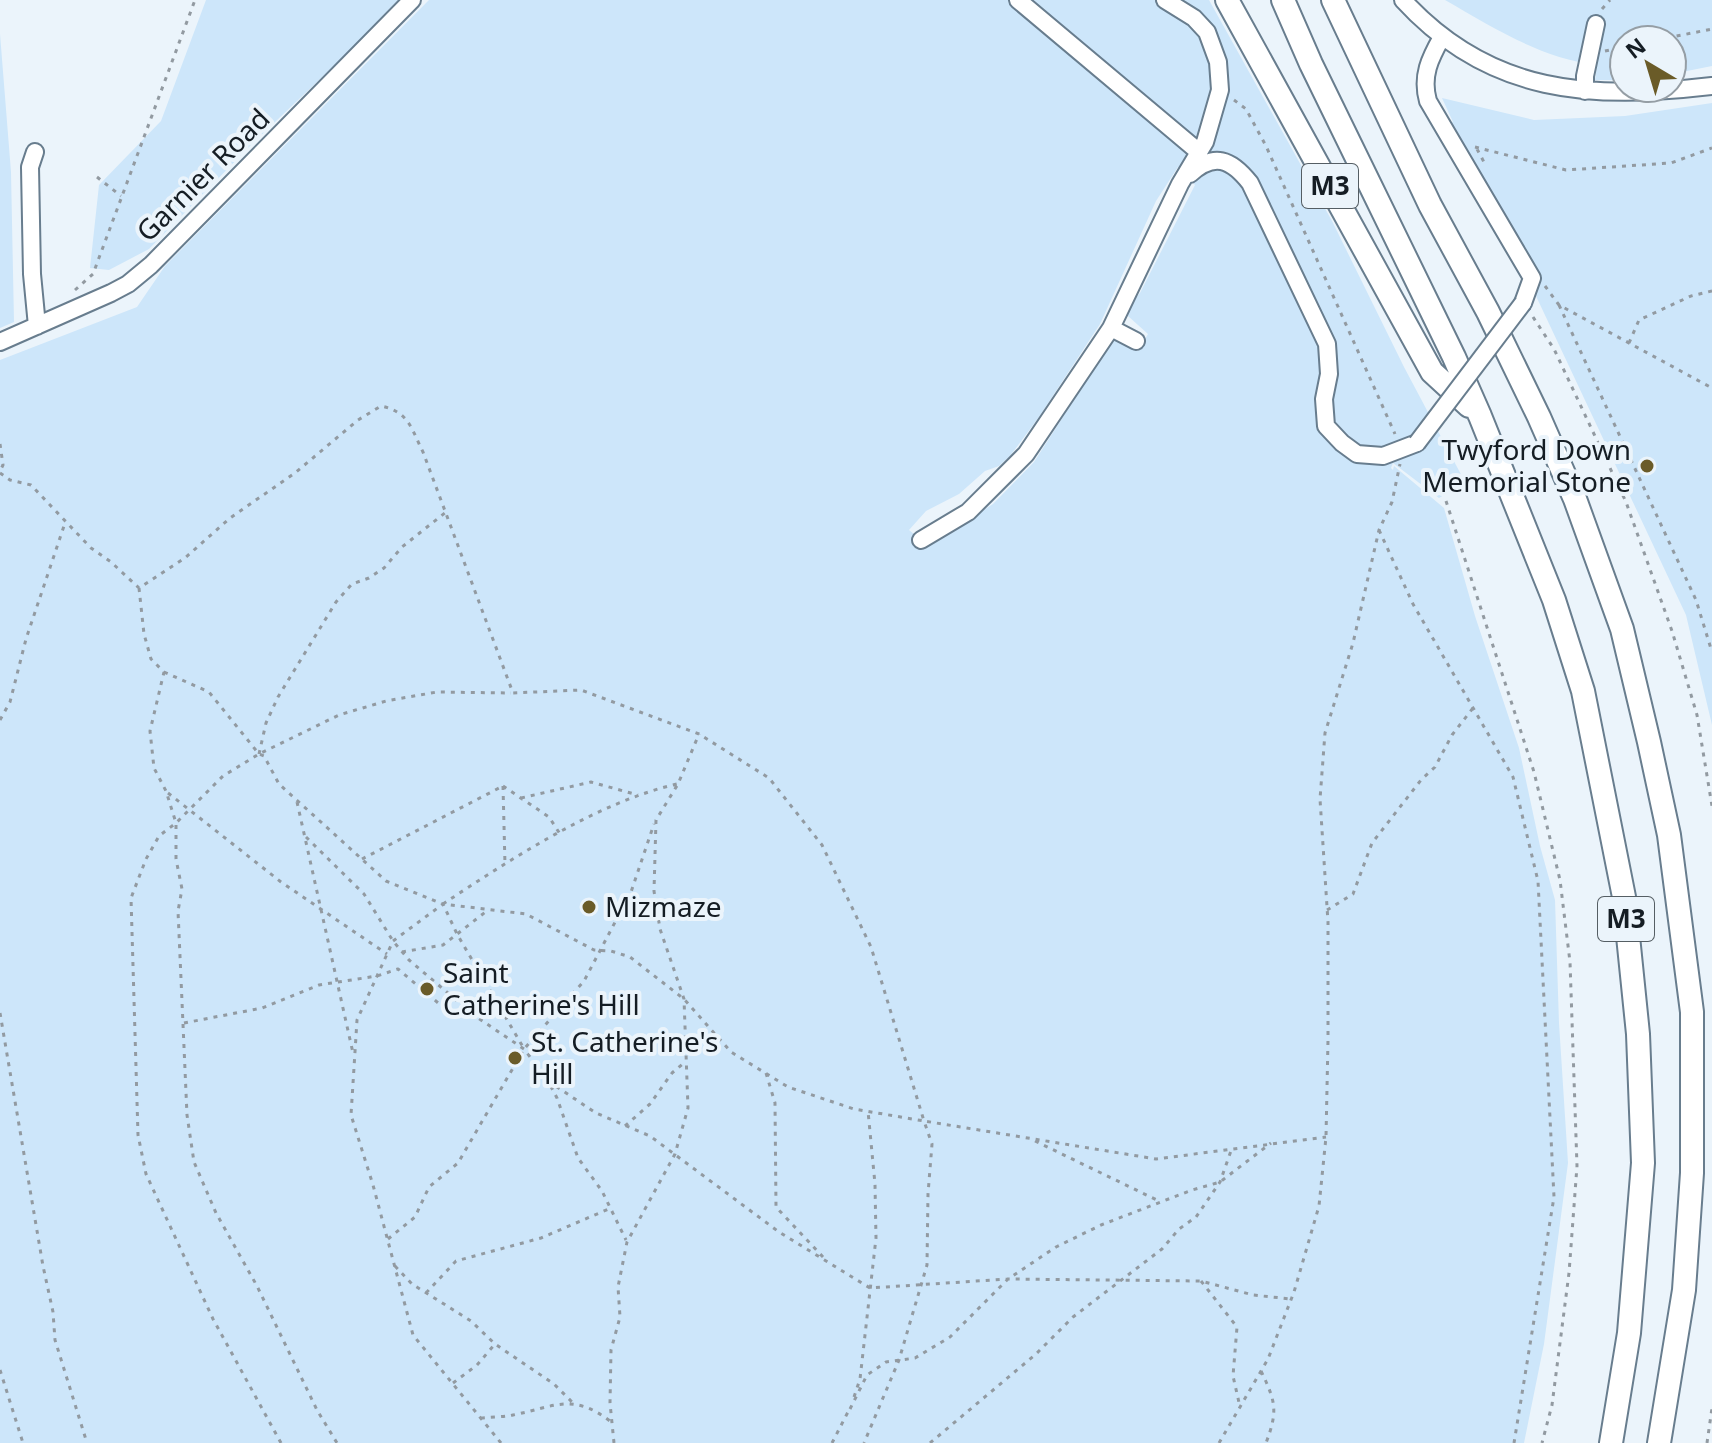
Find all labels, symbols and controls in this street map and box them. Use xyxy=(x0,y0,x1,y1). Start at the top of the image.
north arrow xyxy=(1608,24,1688,104)
text: N xyxy=(1619,30,1651,65)
street label: Garnier Road xyxy=(127,99,277,249)
road number: M3 xyxy=(1302,164,1358,208)
place label: Twyford Down Memorial Stone xyxy=(1422,430,1631,500)
marker: Twyford Down Memorial Stone xyxy=(1638,457,1656,475)
place label: Mizmaze xyxy=(605,887,722,925)
road number: M3 xyxy=(1598,897,1654,941)
marker: Mizmaze xyxy=(580,898,598,916)
place label: Saint Catherine's Hill xyxy=(443,953,640,1023)
marker: Saint Catherine's Hill xyxy=(418,980,436,998)
place label: St. Catherine's Hill xyxy=(531,1022,718,1092)
marker: St. Catherine's Hill xyxy=(506,1049,524,1067)

